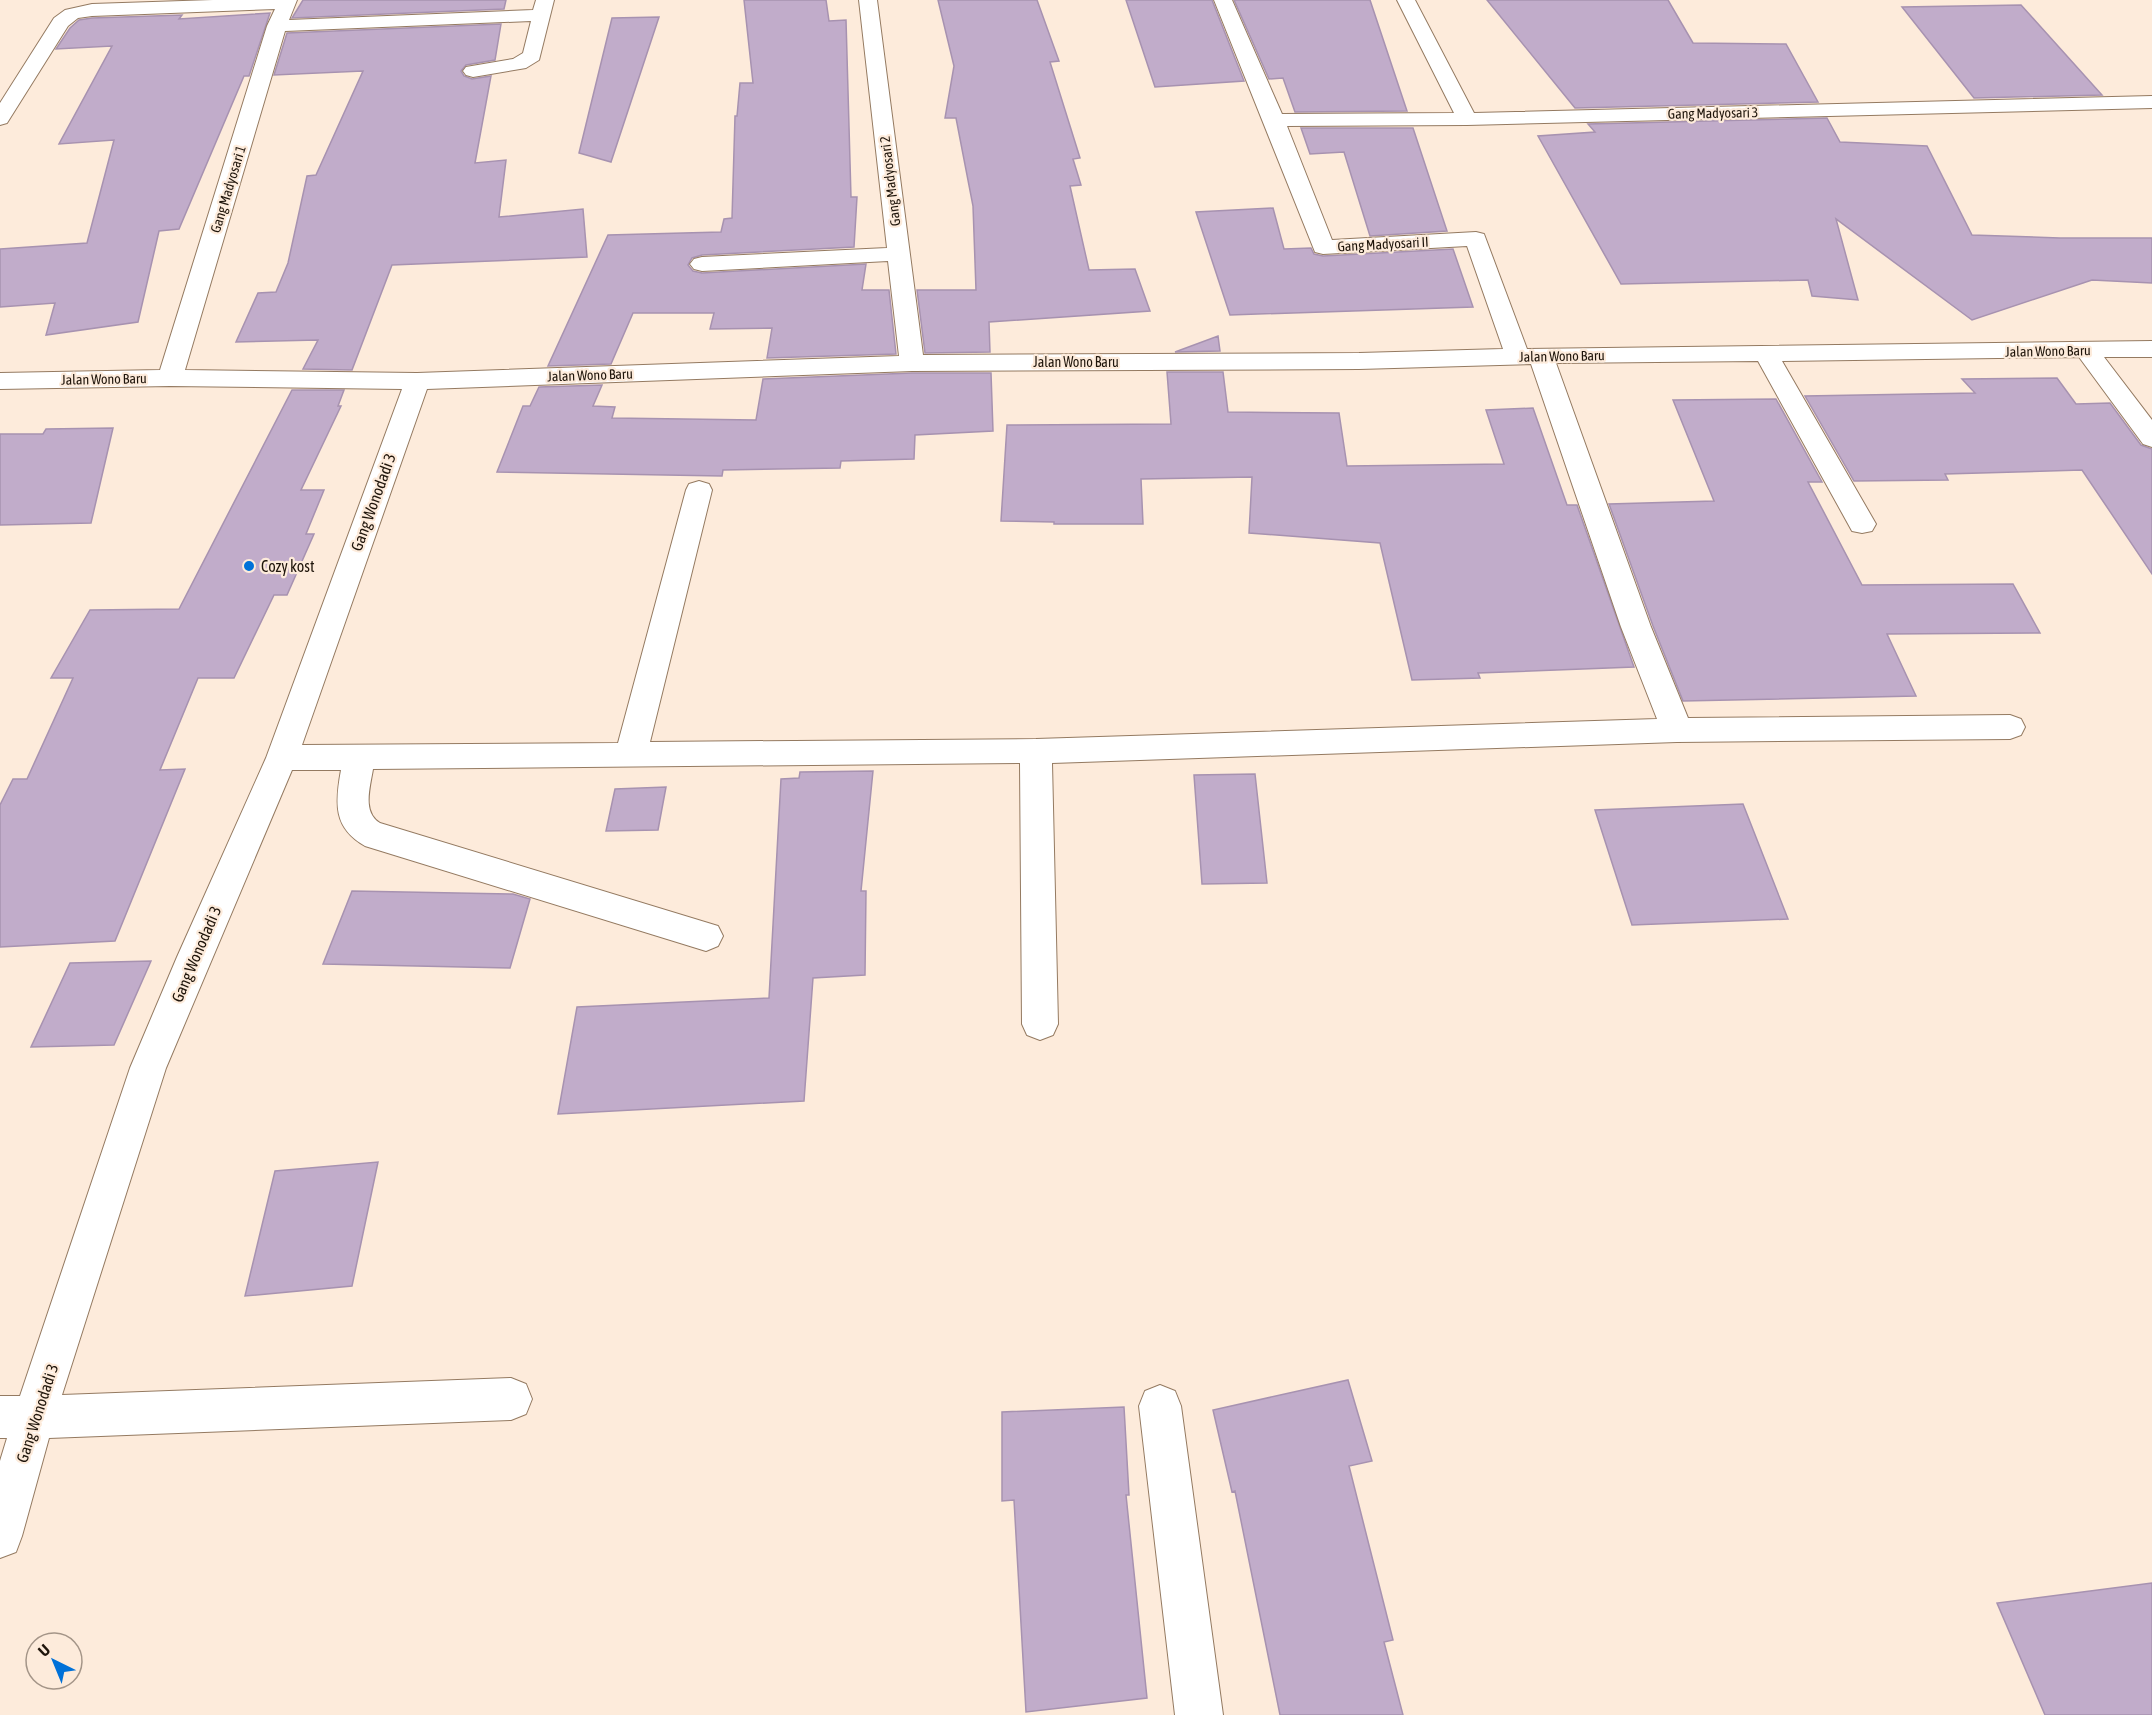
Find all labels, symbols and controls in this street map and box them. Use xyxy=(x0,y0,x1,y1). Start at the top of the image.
street label: Gang Madyosari 3 xyxy=(1668,104,1758,122)
street label: Gang Madyosari 2 xyxy=(877,135,903,227)
street label: Gang Madyosari 1 xyxy=(207,143,249,235)
street label: Gang Madyosari II xyxy=(1337,234,1429,254)
street label: Jalan Wono Baru xyxy=(2005,342,2091,360)
street label: Jalan Wono Baru xyxy=(1519,347,1605,365)
street label: Jalan Wono Baru xyxy=(1033,354,1119,370)
street label: Jalan Wono Baru xyxy=(547,366,633,384)
street label: Jalan Wono Baru xyxy=(61,370,147,388)
street label: Gang Wonodadi 3 xyxy=(347,451,400,554)
place label: Cozy kost xyxy=(261,557,315,576)
marker: Cozy kost xyxy=(242,559,256,573)
street label: Gang Wonodadi 3 xyxy=(168,903,225,1005)
street label: Gang Wonodadi 3 xyxy=(13,1361,62,1465)
north arrow xyxy=(24,1631,84,1691)
text: U xyxy=(34,1640,53,1660)

